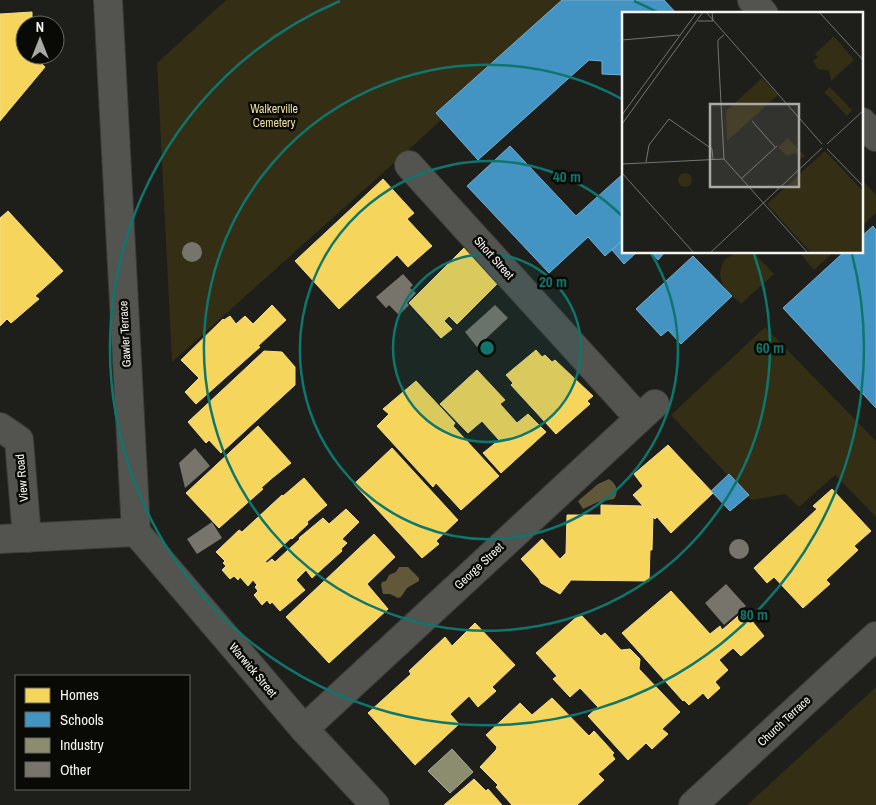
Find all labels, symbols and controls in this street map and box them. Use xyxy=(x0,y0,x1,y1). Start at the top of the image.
inset map xyxy=(622,12,864,254)
north arrow xyxy=(15,15,65,65)
text: N xyxy=(36,18,44,36)
park label: Walkerville Cemetery xyxy=(250,101,298,131)
text: 40 m xyxy=(553,166,581,187)
street label: Short Street xyxy=(470,233,518,283)
text: 20 m xyxy=(539,271,567,292)
street label: Gawler Terrace xyxy=(115,300,135,368)
text: 60 m xyxy=(756,337,784,358)
centre of rings xyxy=(478,339,496,357)
street label: View Road xyxy=(12,453,32,503)
street label: George Street xyxy=(451,539,507,593)
text: 80 m xyxy=(740,604,768,625)
street label: Warwick Street xyxy=(226,639,281,701)
legend xyxy=(15,675,190,790)
text: Homes xyxy=(60,684,99,705)
street label: Church Terrace xyxy=(754,692,814,750)
text: Schools xyxy=(60,709,104,730)
text: Industry xyxy=(60,734,105,755)
text: Other xyxy=(60,759,91,780)

